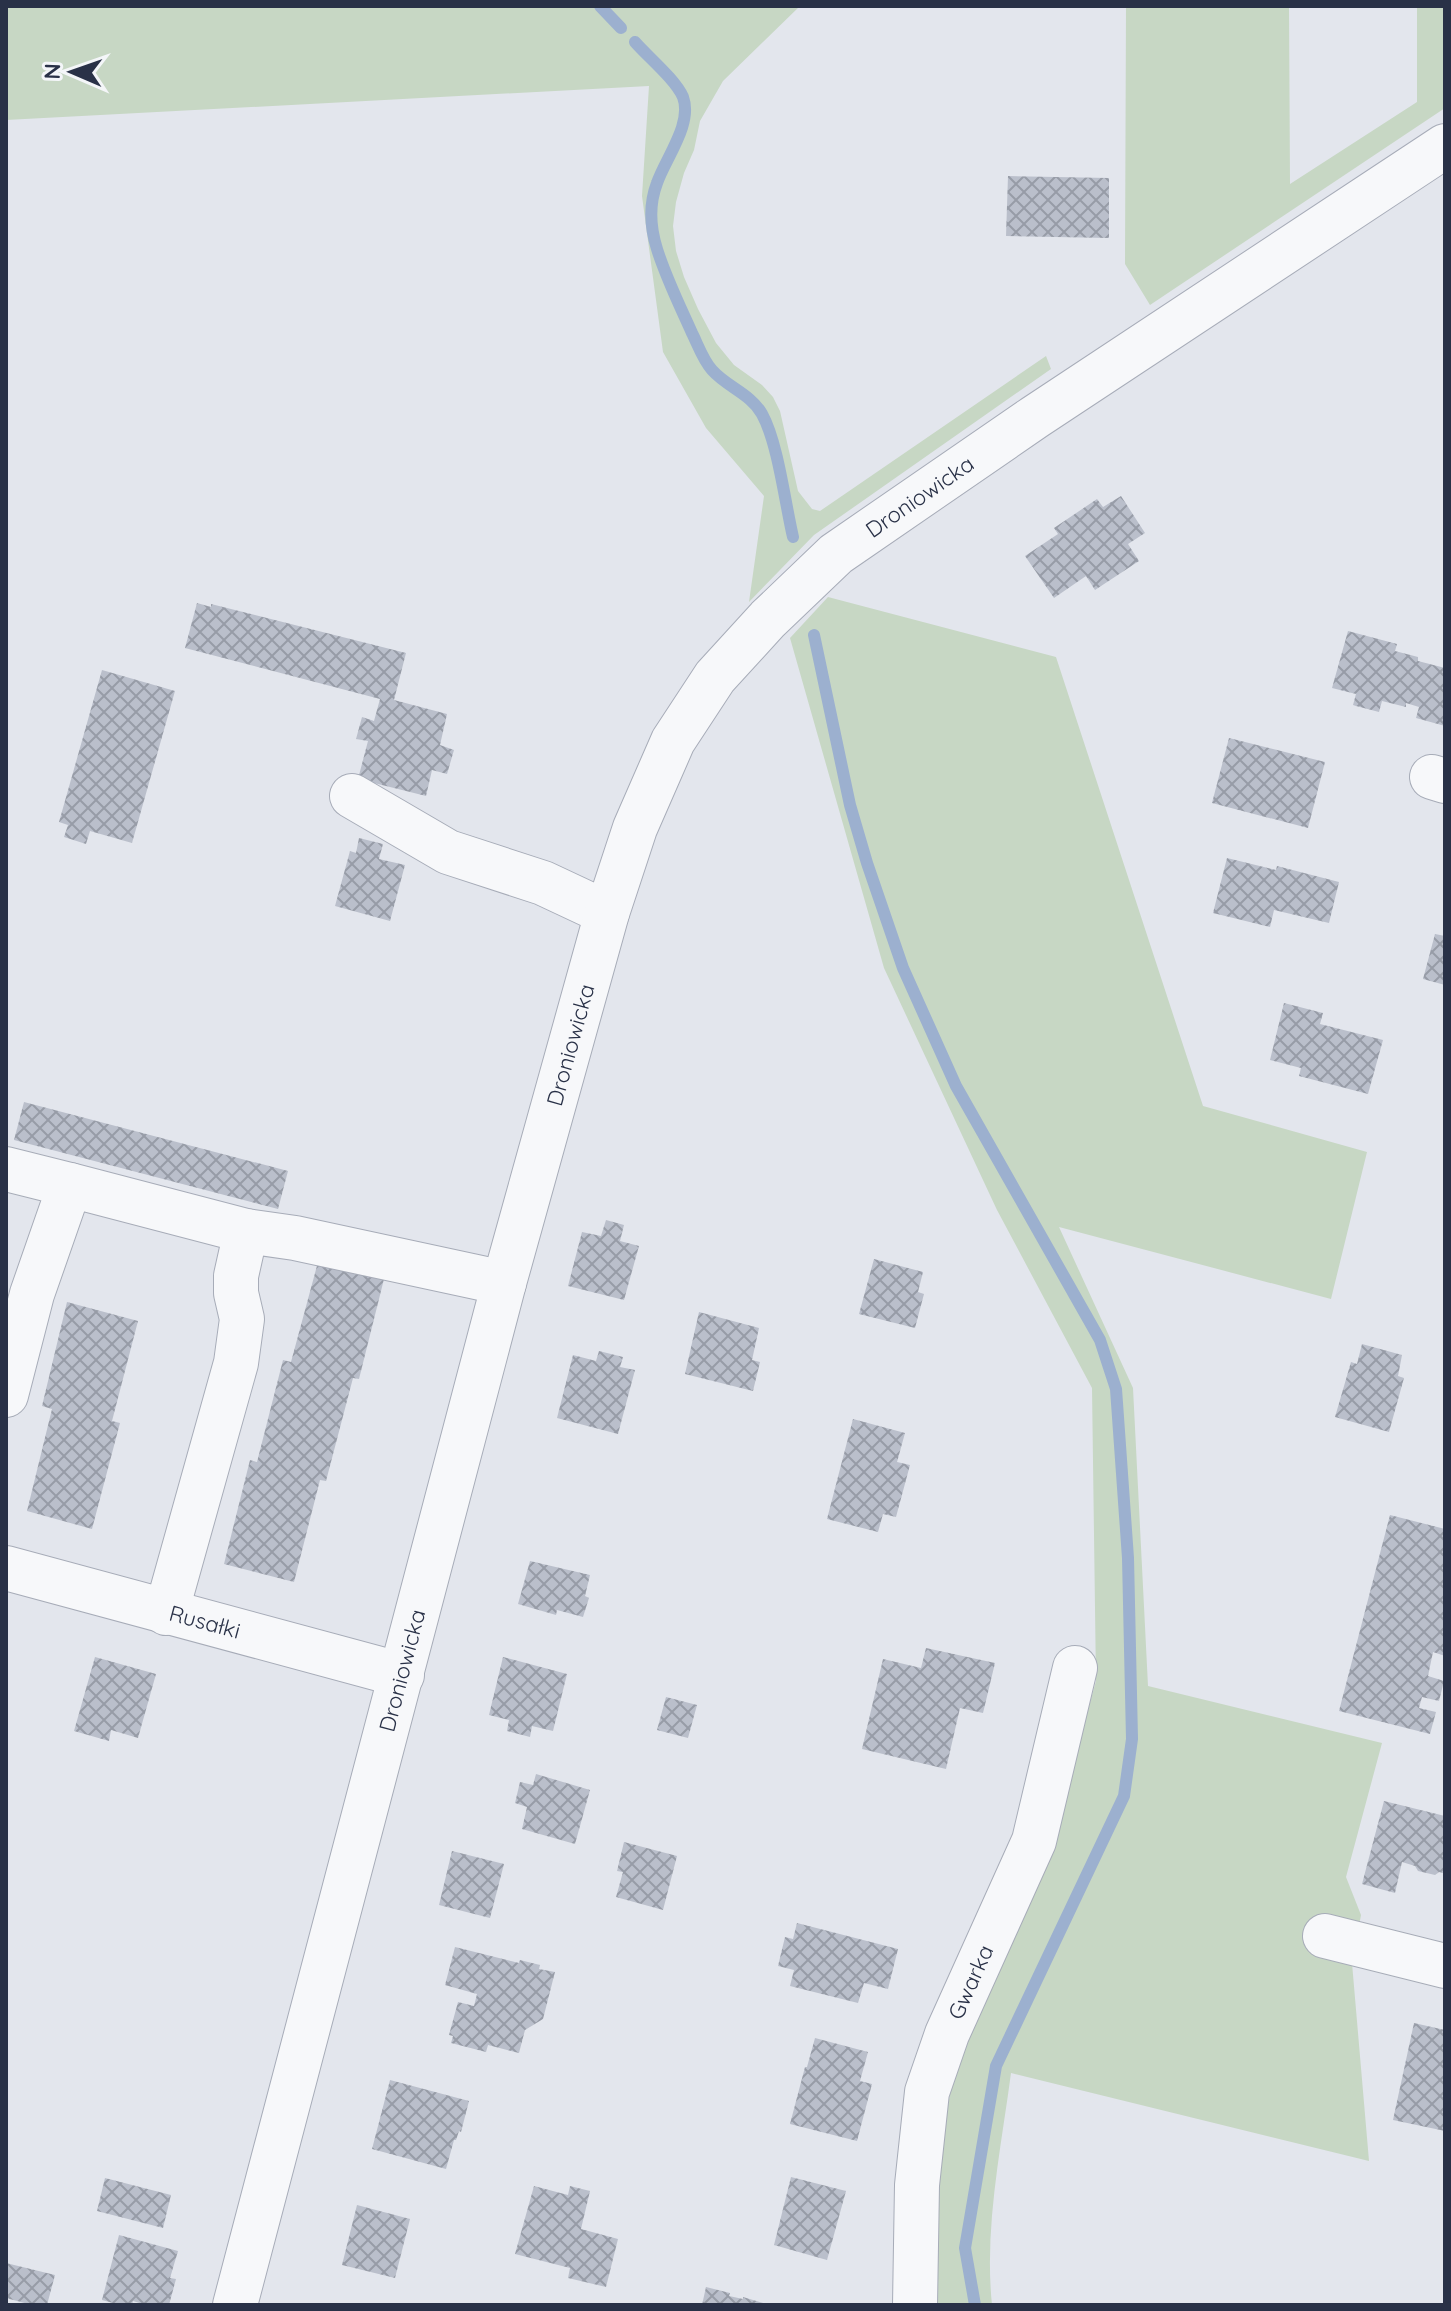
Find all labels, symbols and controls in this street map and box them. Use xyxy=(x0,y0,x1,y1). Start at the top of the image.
north arrow xyxy=(32,32,112,112)
text: N xyxy=(38,63,66,80)
street label: Droniowicka xyxy=(860,449,979,544)
street label: Droniowicka xyxy=(540,981,601,1109)
street label: Rusałki xyxy=(166,1599,244,1645)
street label: Droniowicka xyxy=(372,1606,431,1735)
street label: Gwarka xyxy=(942,1940,999,2024)

